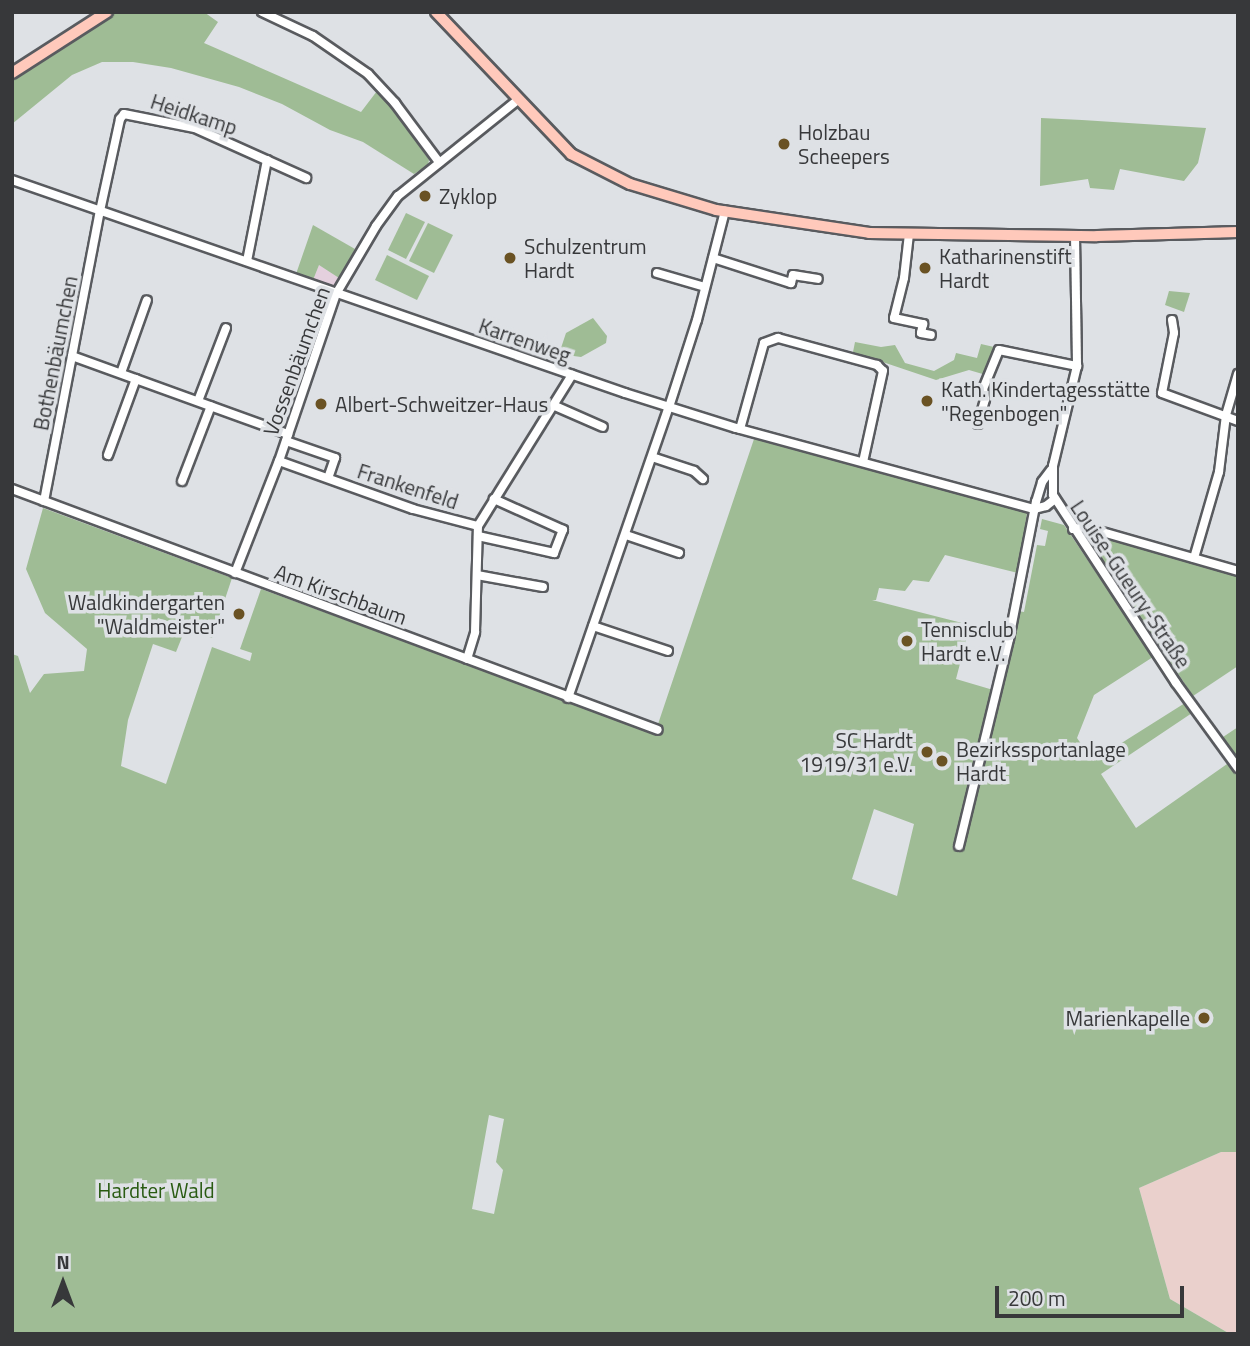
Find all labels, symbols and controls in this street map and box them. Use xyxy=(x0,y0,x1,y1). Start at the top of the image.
street label: Heidkamp xyxy=(148,88,240,140)
place label: Holzbau Scheepers xyxy=(798,119,890,169)
marker: Holzbau Scheepers xyxy=(776,136,792,152)
place label: Zyklop xyxy=(439,183,497,209)
marker: Zyklop xyxy=(417,188,433,204)
place label: Schulzentrum Hardt xyxy=(524,233,646,283)
place label: Katharinenstift Hardt xyxy=(939,243,1072,293)
marker: Schulzentrum Hardt xyxy=(502,250,518,266)
marker: Katharinenstift Hardt xyxy=(917,260,933,276)
street label: Bothenbäumchen xyxy=(28,274,82,432)
street label: Vossenbäumchen xyxy=(257,283,335,439)
street label: Karrenweg xyxy=(476,312,574,368)
place label: Kath. Kindertagesstätte "Regenbogen" xyxy=(941,376,1150,426)
place label: Albert-Schweitzer-Haus xyxy=(335,391,548,417)
marker: Kath. Kindertagesstätte "Regenbogen" xyxy=(919,393,935,409)
marker: Albert-Schweitzer-Haus xyxy=(313,396,329,412)
street label: Frankenfeld xyxy=(354,458,462,514)
street label: Louise-Gueury-Straße xyxy=(1065,495,1197,673)
street label: Am Kirschbaum xyxy=(271,558,411,630)
place label: Waldkindergarten "Waldmeister" xyxy=(68,589,225,639)
marker: Waldkindergarten "Waldmeister" xyxy=(231,606,247,622)
place label: Tennisclub Hardt e.V. xyxy=(921,616,1014,666)
marker: Tennisclub Hardt e.V. xyxy=(899,633,915,649)
place label: SC Hardt 1919/31 e.V. xyxy=(799,727,913,777)
place label: Bezirkssportanlage Hardt xyxy=(956,736,1126,786)
marker: SC Hardt 1919/31 e.V. xyxy=(919,744,935,760)
marker: Bezirkssportanlage Hardt xyxy=(934,753,950,769)
place label: Marienkapelle xyxy=(1066,1005,1190,1031)
marker: Marienkapelle xyxy=(1196,1010,1212,1026)
park label: Hardter Wald xyxy=(97,1177,215,1203)
text: N xyxy=(56,1247,70,1276)
north arrow xyxy=(28,1248,98,1318)
scale bar xyxy=(998,1272,1187,1316)
text: 200 m xyxy=(1008,1282,1065,1314)

